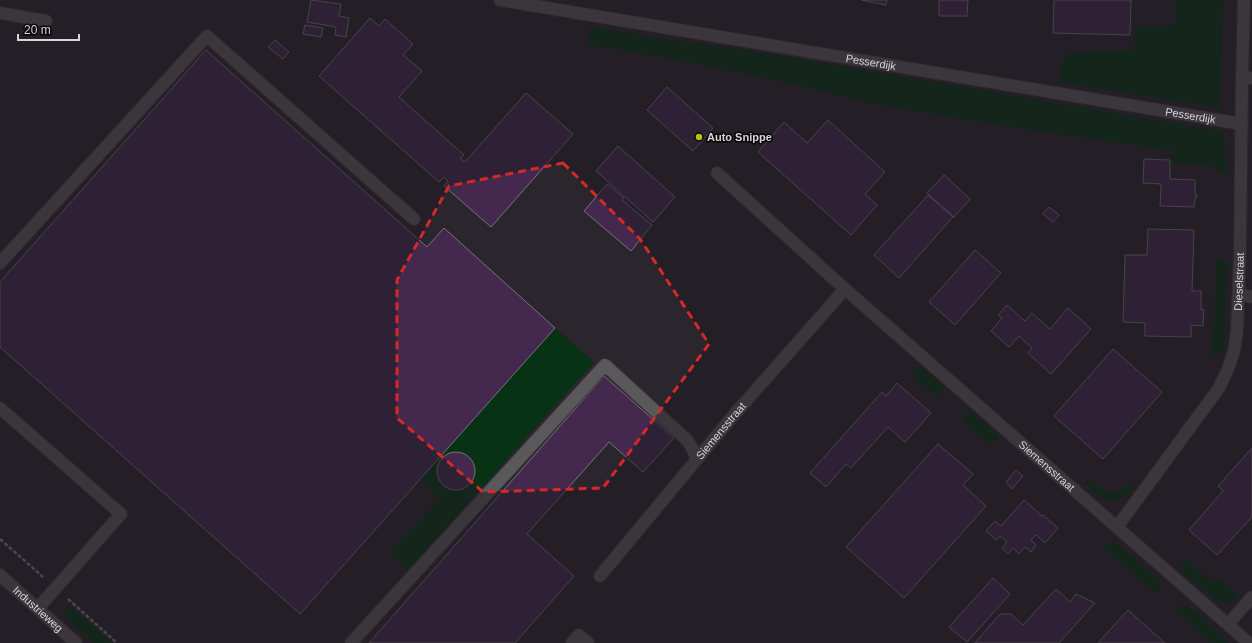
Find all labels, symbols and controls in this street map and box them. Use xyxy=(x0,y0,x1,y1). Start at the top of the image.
scale bar xyxy=(18,16,79,42)
text: 20 m xyxy=(24,23,51,37)
street label: Pesserdijk xyxy=(845,52,897,72)
street label: Pesserdijk xyxy=(1164,105,1217,126)
place label: Auto Snippe xyxy=(707,131,772,143)
marker: Auto Snippe xyxy=(694,132,704,142)
street label: Dieselstraat xyxy=(1232,252,1246,311)
street label: Siemensstraat xyxy=(694,400,748,461)
street label: Siemensstraat xyxy=(1016,438,1077,493)
street label: Industrieweg xyxy=(11,584,65,634)

